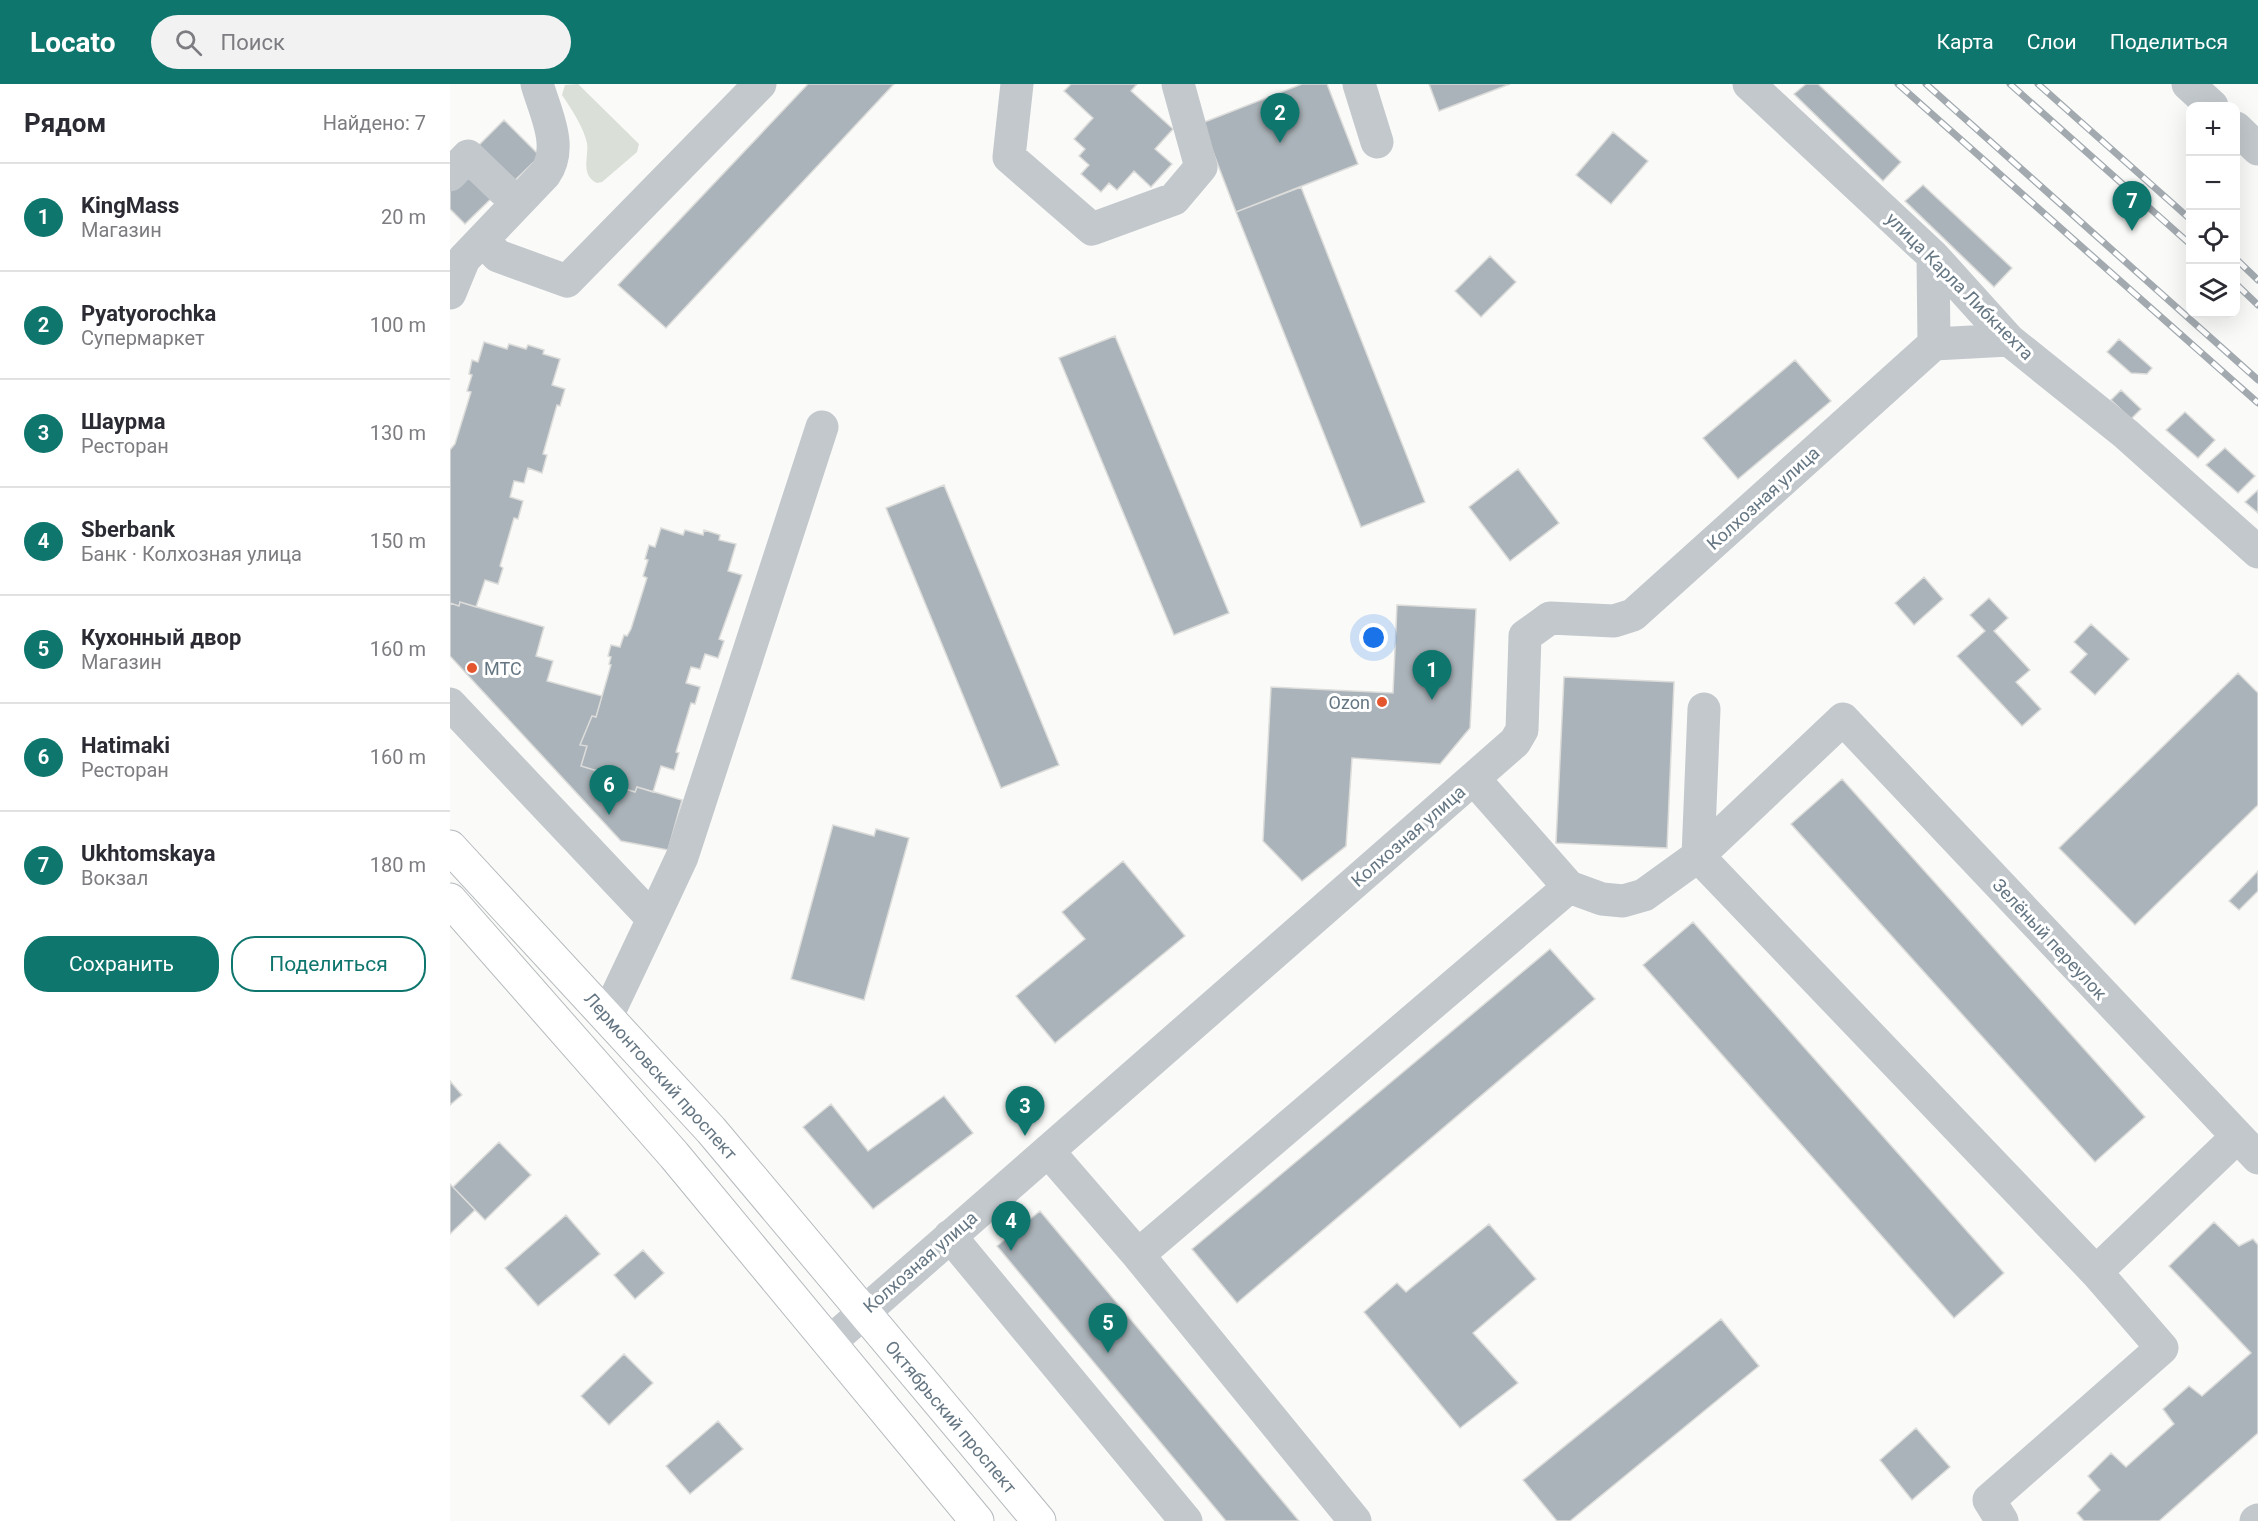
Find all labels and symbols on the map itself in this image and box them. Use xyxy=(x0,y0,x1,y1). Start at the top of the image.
pin: 2 xyxy=(1260,94,1300,143)
pin: 7 xyxy=(2112,182,2152,231)
street label: улица Карла Либкнехта xyxy=(1882,208,2038,364)
street label: Колхозная улица xyxy=(1702,442,1824,554)
your location xyxy=(1359,623,1388,652)
pin: 1 xyxy=(1412,650,1452,700)
place label: МТС xyxy=(484,658,522,679)
marker: МТС xyxy=(465,661,479,675)
place label: Ozon xyxy=(1329,692,1370,713)
marker: Ozon xyxy=(1375,695,1389,709)
pin: 6 xyxy=(590,766,628,815)
street label: Колхозная улица xyxy=(1347,781,1469,891)
street label: Зелёный переулок xyxy=(1989,874,2112,1004)
street label: Лермонтовский проспект xyxy=(580,988,742,1164)
pin: 3 xyxy=(1006,1086,1044,1136)
pin: 4 xyxy=(992,1202,1030,1251)
street label: Колхозная улица xyxy=(859,1207,981,1317)
pin: 5 xyxy=(1088,1304,1128,1353)
street label: Октябрьский проспект xyxy=(881,1336,1021,1498)

